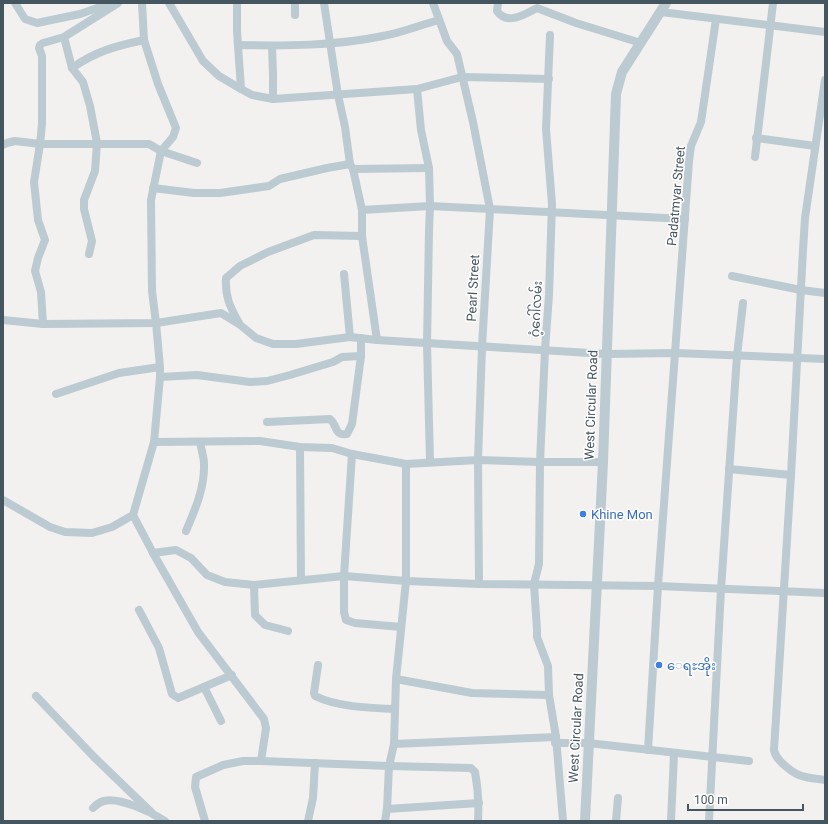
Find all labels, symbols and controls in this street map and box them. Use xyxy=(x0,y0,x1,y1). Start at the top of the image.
street label: Padatmyar Street xyxy=(664,145,688,247)
street label: Pearl Street xyxy=(464,254,482,322)
street label: ဂံ့ဂေါ်လမ်း xyxy=(526,280,546,338)
street label: West Circular Road xyxy=(582,350,600,460)
place label: Khine Mon xyxy=(591,507,653,522)
marker: Khine Mon xyxy=(578,509,588,519)
place label: ေရႊအိုး xyxy=(667,657,716,676)
marker: ေရႊအိုး xyxy=(654,660,664,670)
street label: West Circular Road xyxy=(566,673,586,783)
scale bar xyxy=(688,786,803,812)
text: 100 m xyxy=(694,793,728,807)

